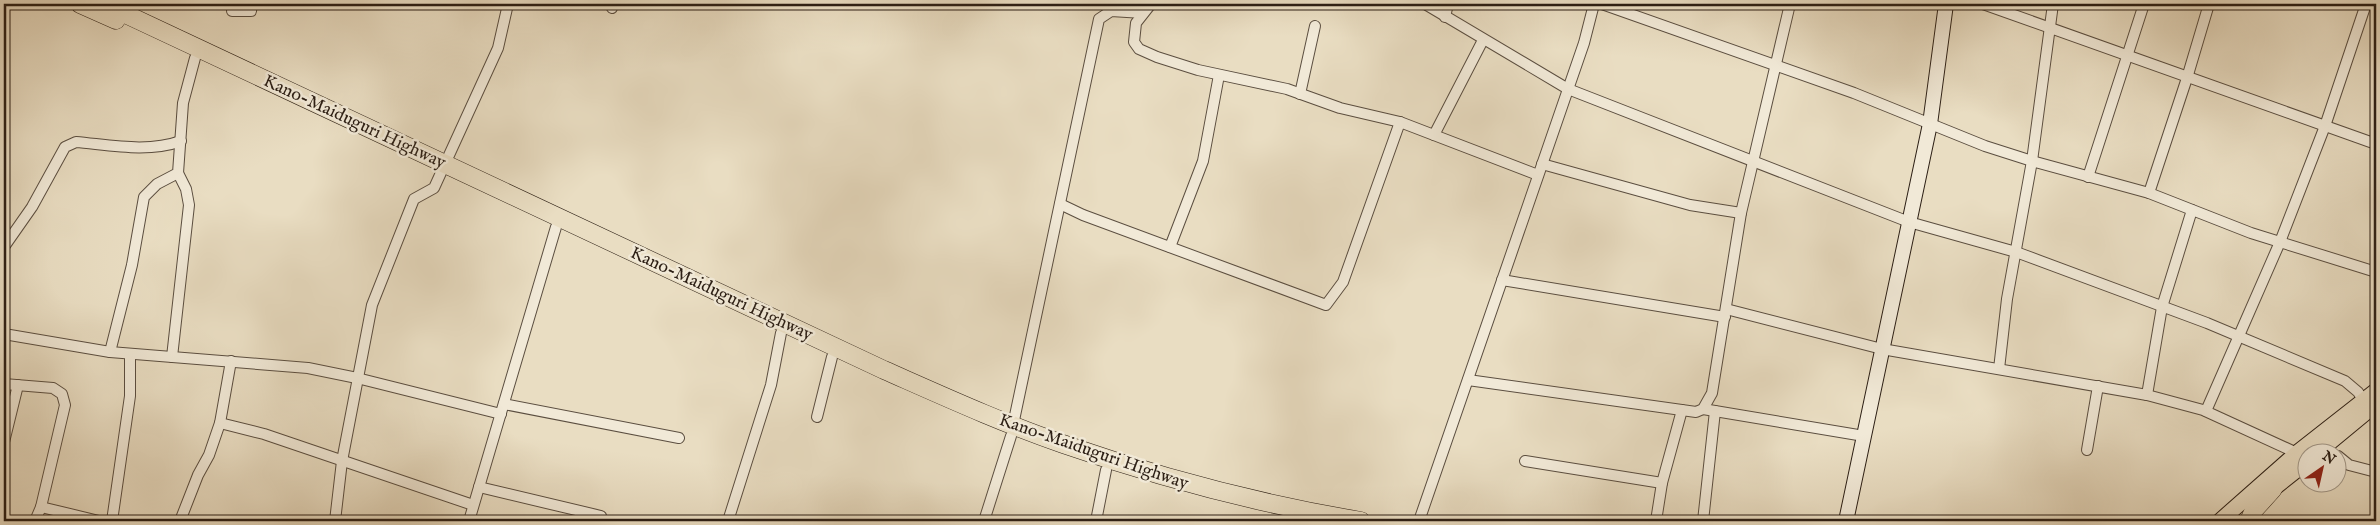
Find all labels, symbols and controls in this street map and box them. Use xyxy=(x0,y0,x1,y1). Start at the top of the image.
street label: Kano-Maiduguri Highway xyxy=(259,70,449,175)
street label: Kano-Maiduguri Highway xyxy=(626,242,816,347)
street label: Kano-Maiduguri Highway xyxy=(996,409,1191,496)
north arrow xyxy=(2298,442,2348,492)
text: N xyxy=(2318,447,2339,469)

